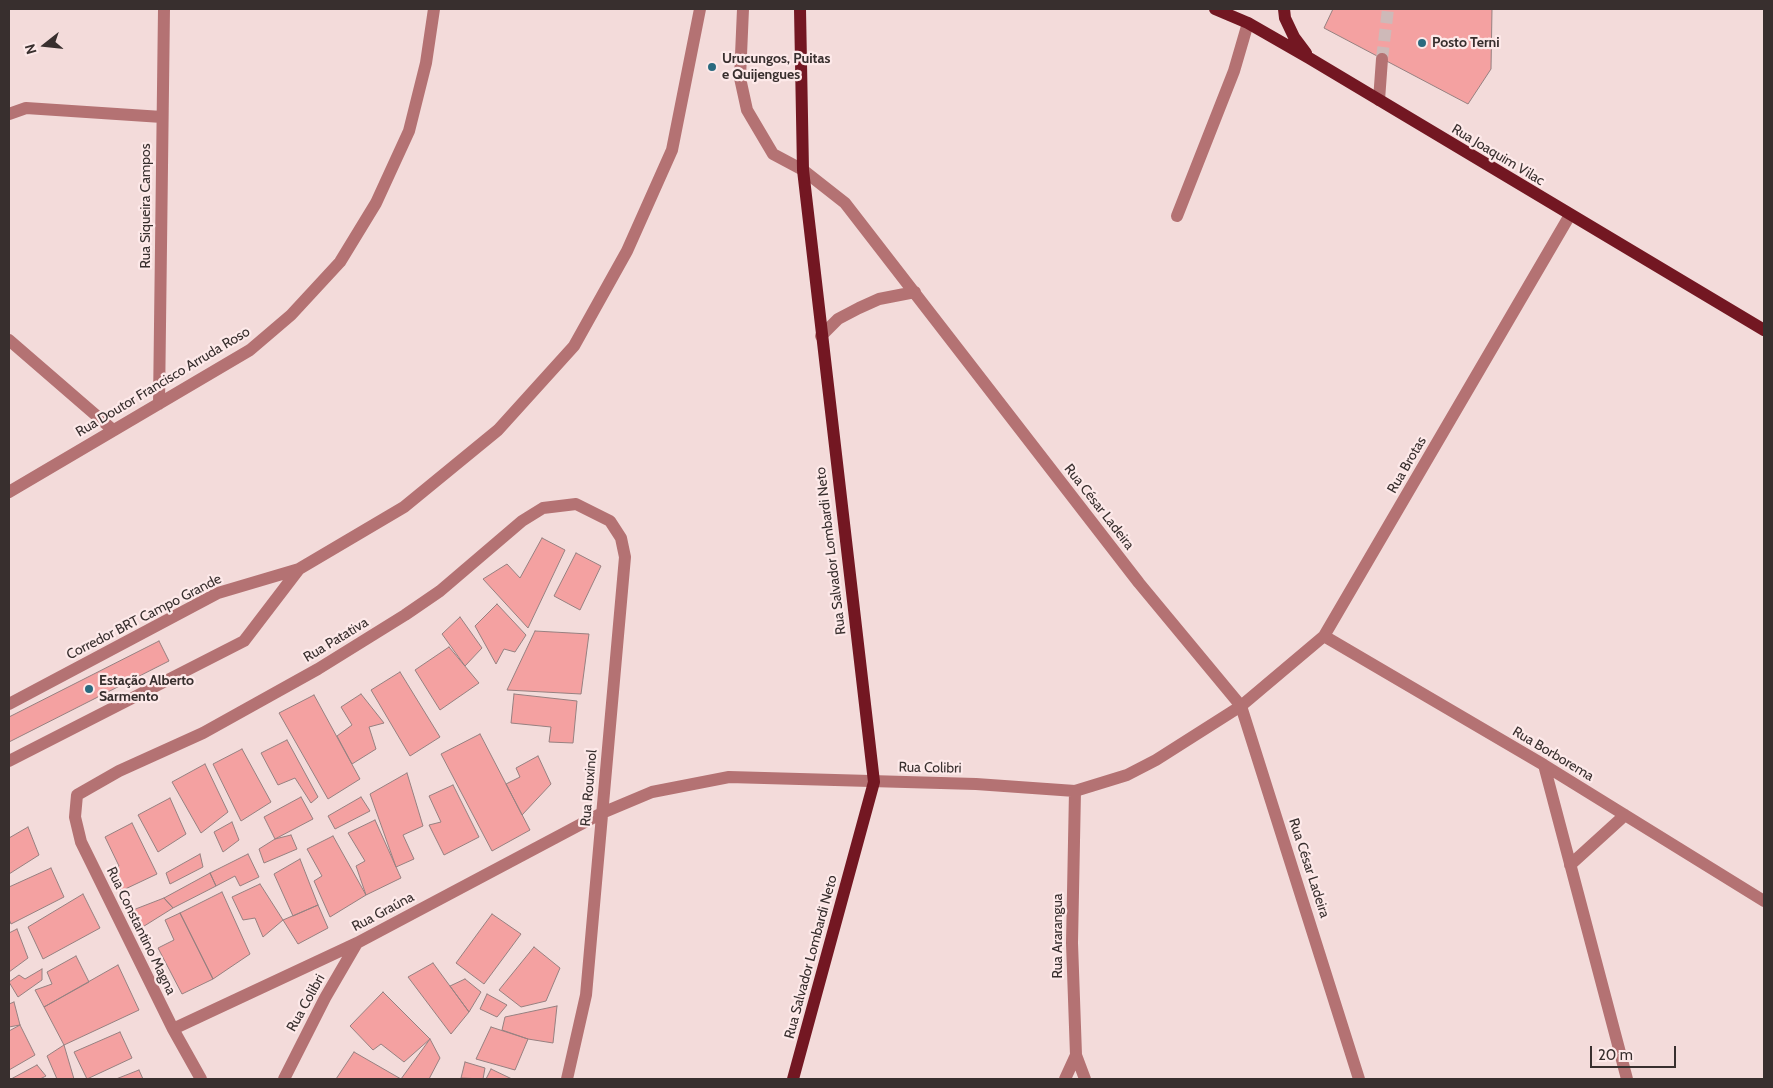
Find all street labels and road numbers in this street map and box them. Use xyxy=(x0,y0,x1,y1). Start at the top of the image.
street label: Rua Joaquim Vilac xyxy=(1449,121,1547,189)
street label: Rua Siqueira Campos xyxy=(138,144,154,268)
street label: Rua Doutor Francisco Arruda Roso xyxy=(73,323,253,441)
street label: Rua Brotas xyxy=(1384,434,1430,496)
street label: Rua César Ladeira xyxy=(1060,461,1138,553)
street label: Rua Salvador Lombardi Neto xyxy=(812,466,850,636)
street label: Corredor BRT Campo Grande xyxy=(64,571,224,663)
street label: Rua Patativa xyxy=(301,614,371,666)
street label: Rua Borborema xyxy=(1509,723,1597,785)
street label: Rua Rouxinol xyxy=(577,749,601,827)
street label: Rua Colibri xyxy=(898,759,962,777)
street label: Rua César Ladeira xyxy=(1285,816,1333,920)
street label: Rua Constantino Magna xyxy=(103,864,179,998)
street label: Rua Salvador Lombardi Neto xyxy=(781,873,841,1041)
street label: Rua Graúna xyxy=(349,889,417,935)
street label: Rua Ararangua xyxy=(1050,893,1066,979)
street label: Rua Colibri xyxy=(283,971,329,1035)

